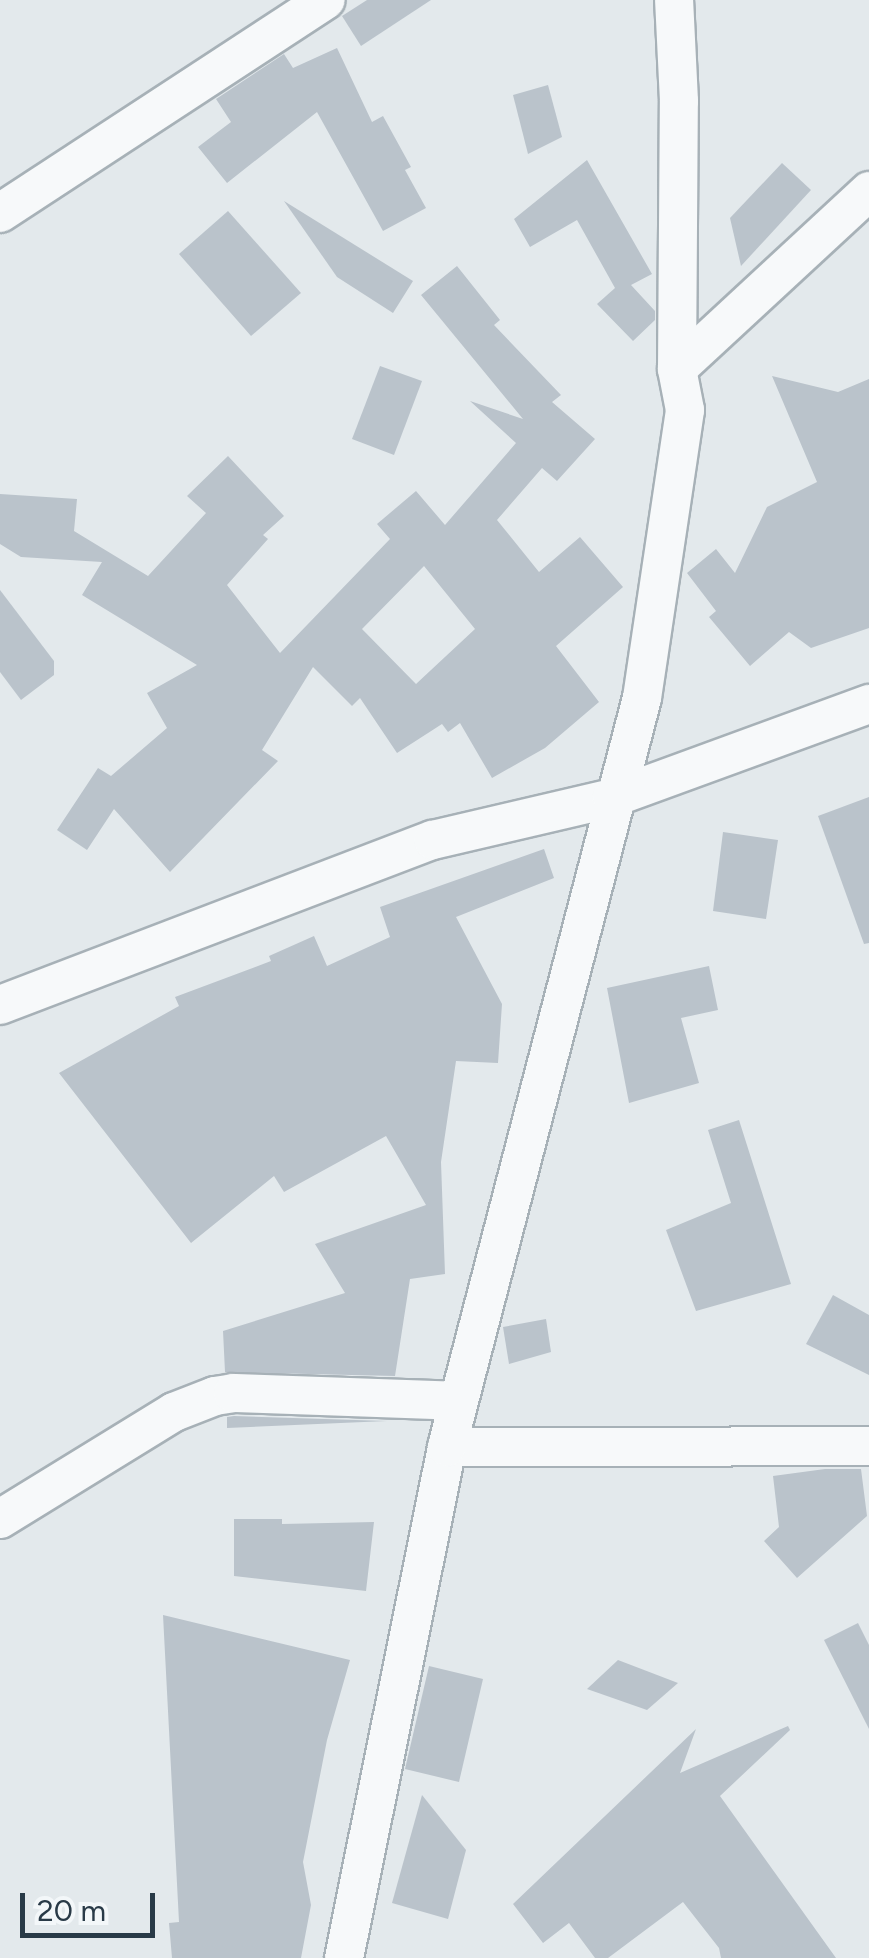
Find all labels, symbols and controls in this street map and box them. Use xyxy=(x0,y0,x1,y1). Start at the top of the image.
scale bar xyxy=(25,1873,160,1935)
text: 20 m xyxy=(37,1892,106,1929)

